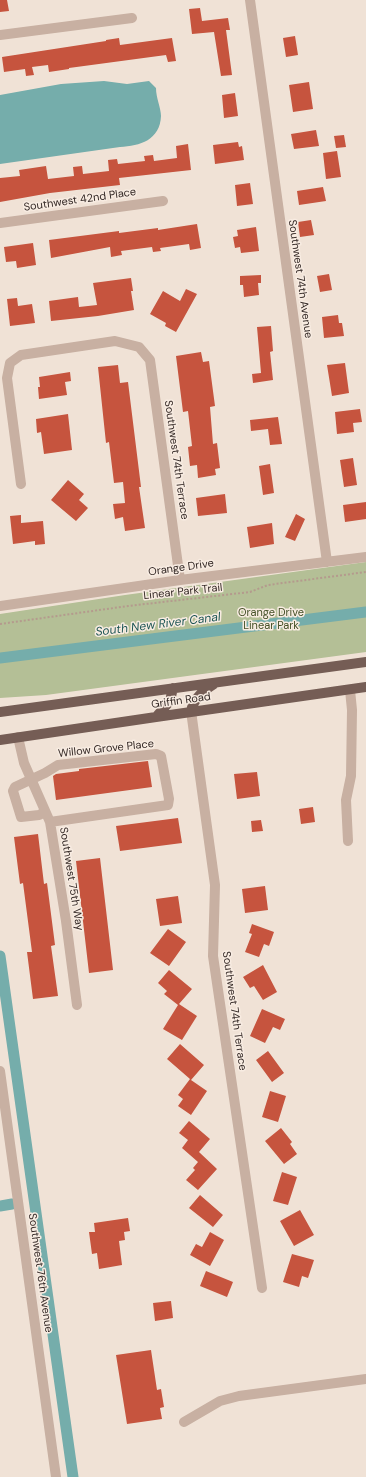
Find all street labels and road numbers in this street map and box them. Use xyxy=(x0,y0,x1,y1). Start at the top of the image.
street label: Southwest 42nd Place xyxy=(23,186,137,214)
street label: Southwest 74th Avenue xyxy=(285,219,315,339)
street label: Southwest 74th Terrace xyxy=(161,399,191,521)
street label: Orange Drive xyxy=(147,557,215,579)
street label: Linear Park Trail xyxy=(143,581,223,603)
street label: Griffin Road xyxy=(150,690,212,712)
street label: Willow Grove Place xyxy=(57,737,155,761)
street label: Southwest 75th Way xyxy=(56,826,86,932)
street label: Southwest 74th Terrace xyxy=(219,950,249,1072)
street label: Southwest 76th Avenue xyxy=(25,1213,55,1333)

